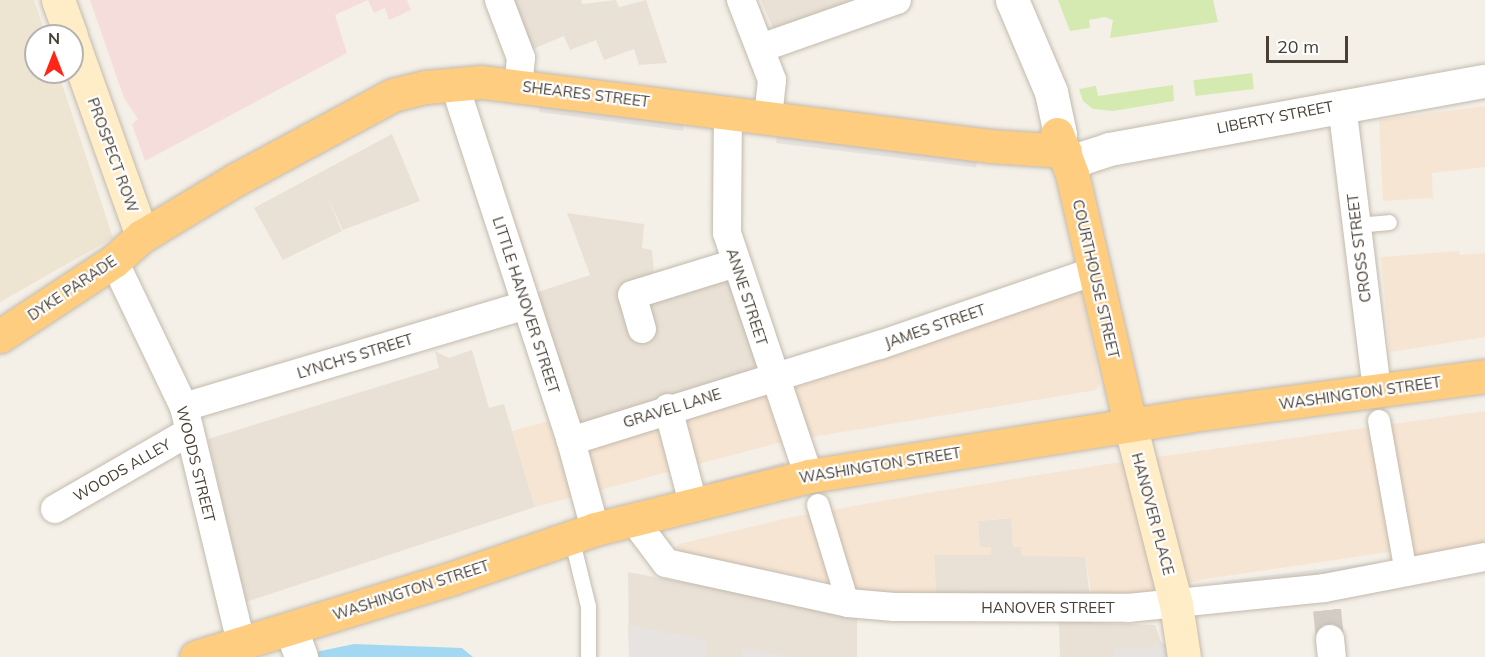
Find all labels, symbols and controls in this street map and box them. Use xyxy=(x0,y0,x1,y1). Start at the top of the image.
north arrow xyxy=(24,24,84,84)
scale bar xyxy=(1269,24,1352,62)
text: N xyxy=(48,28,60,48)
text: 20 m xyxy=(1277,35,1319,58)
street label: SHEARES STREET xyxy=(521,77,651,111)
street label: PROSPECT ROW xyxy=(84,95,142,215)
street label: LIBERTY STREET xyxy=(1215,97,1335,137)
street label: CROSS STREET xyxy=(1343,192,1375,304)
street label: COURTHOUSE STREET xyxy=(1069,198,1123,360)
street label: LITTLE HANOVER STREET xyxy=(489,214,563,396)
street label: ANNE STREET xyxy=(723,246,771,348)
street label: DYKE PARADE xyxy=(24,252,120,324)
street label: JAMES STREET xyxy=(882,300,988,352)
street label: LYNCH'S STREET xyxy=(295,330,415,382)
street label: WASHINGTON STREET xyxy=(1278,373,1442,413)
street label: GRAVEL LANE xyxy=(621,385,723,431)
street label: WOODS STREET xyxy=(173,404,219,524)
street label: WOODS ALLEY xyxy=(70,435,174,505)
street label: WASHINGTON STREET xyxy=(798,443,962,487)
street label: HANOVER PLACE xyxy=(1128,451,1178,577)
street label: WASHINGTON STREET xyxy=(330,556,492,624)
street label: HANOVER STREET xyxy=(981,599,1115,617)

